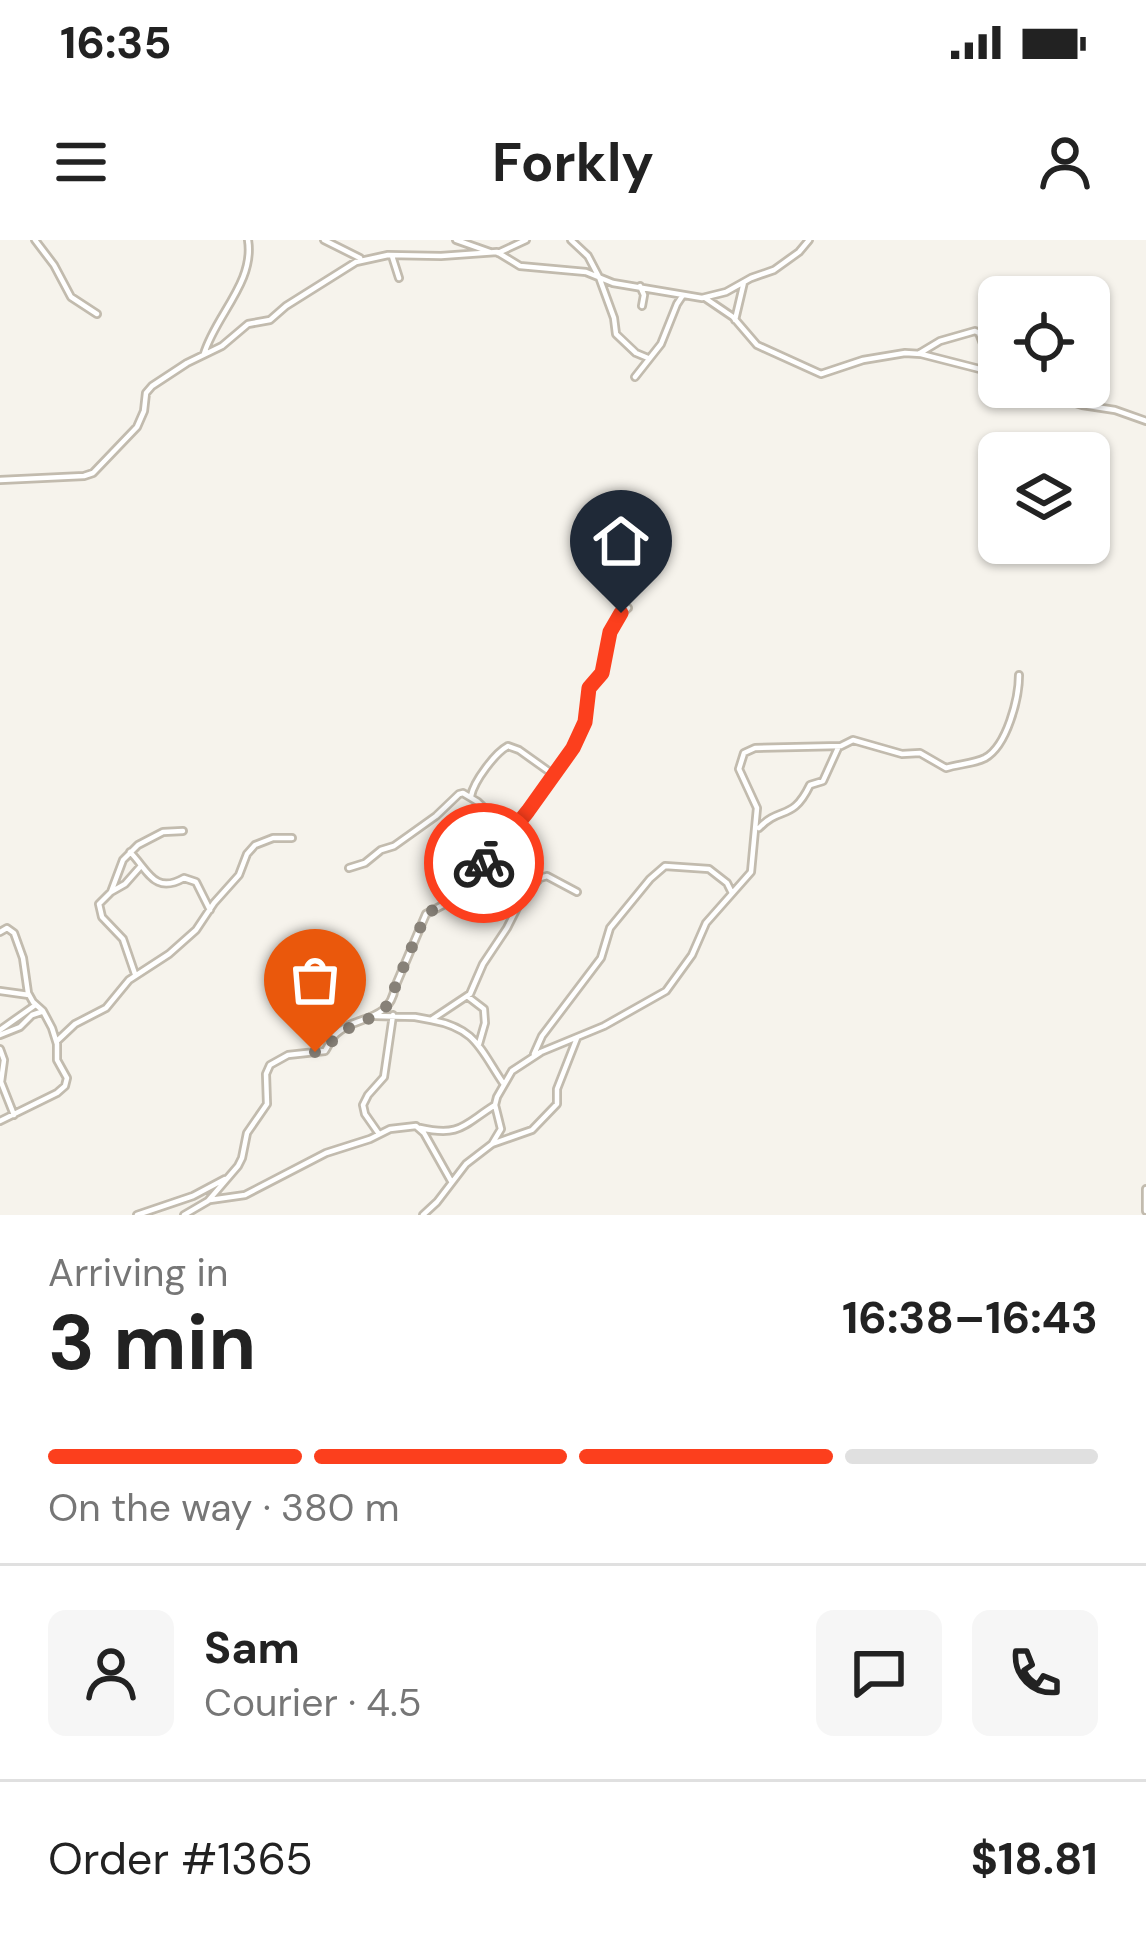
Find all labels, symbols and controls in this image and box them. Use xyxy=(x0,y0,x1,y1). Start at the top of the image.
text: 16:35 xyxy=(60,13,171,72)
text: Forkly xyxy=(492,127,654,198)
icon: menu xyxy=(48,129,114,195)
icon: person xyxy=(1032,129,1098,195)
map controls xyxy=(978,276,1110,564)
button: locate xyxy=(978,276,1110,408)
button: layers xyxy=(978,432,1110,564)
pin xyxy=(570,490,672,613)
icon: home xyxy=(588,508,654,574)
courier xyxy=(424,803,544,923)
icon: bike xyxy=(451,830,517,896)
pin xyxy=(264,929,366,1052)
icon: bag xyxy=(282,947,348,1013)
text: Arriving in xyxy=(48,1247,228,1298)
text: 16:38–16:43 xyxy=(842,1288,1098,1347)
text: 3 min xyxy=(48,1292,256,1393)
text: On the way · 380 m xyxy=(48,1482,400,1533)
button: person xyxy=(48,1610,174,1736)
button: chat xyxy=(816,1610,942,1736)
button: phone xyxy=(972,1610,1098,1736)
text: Sam xyxy=(204,1618,300,1677)
text: Courier · 4.5 xyxy=(204,1677,421,1728)
text: Order #1365 xyxy=(48,1829,313,1888)
text: $18.81 xyxy=(971,1829,1098,1888)

